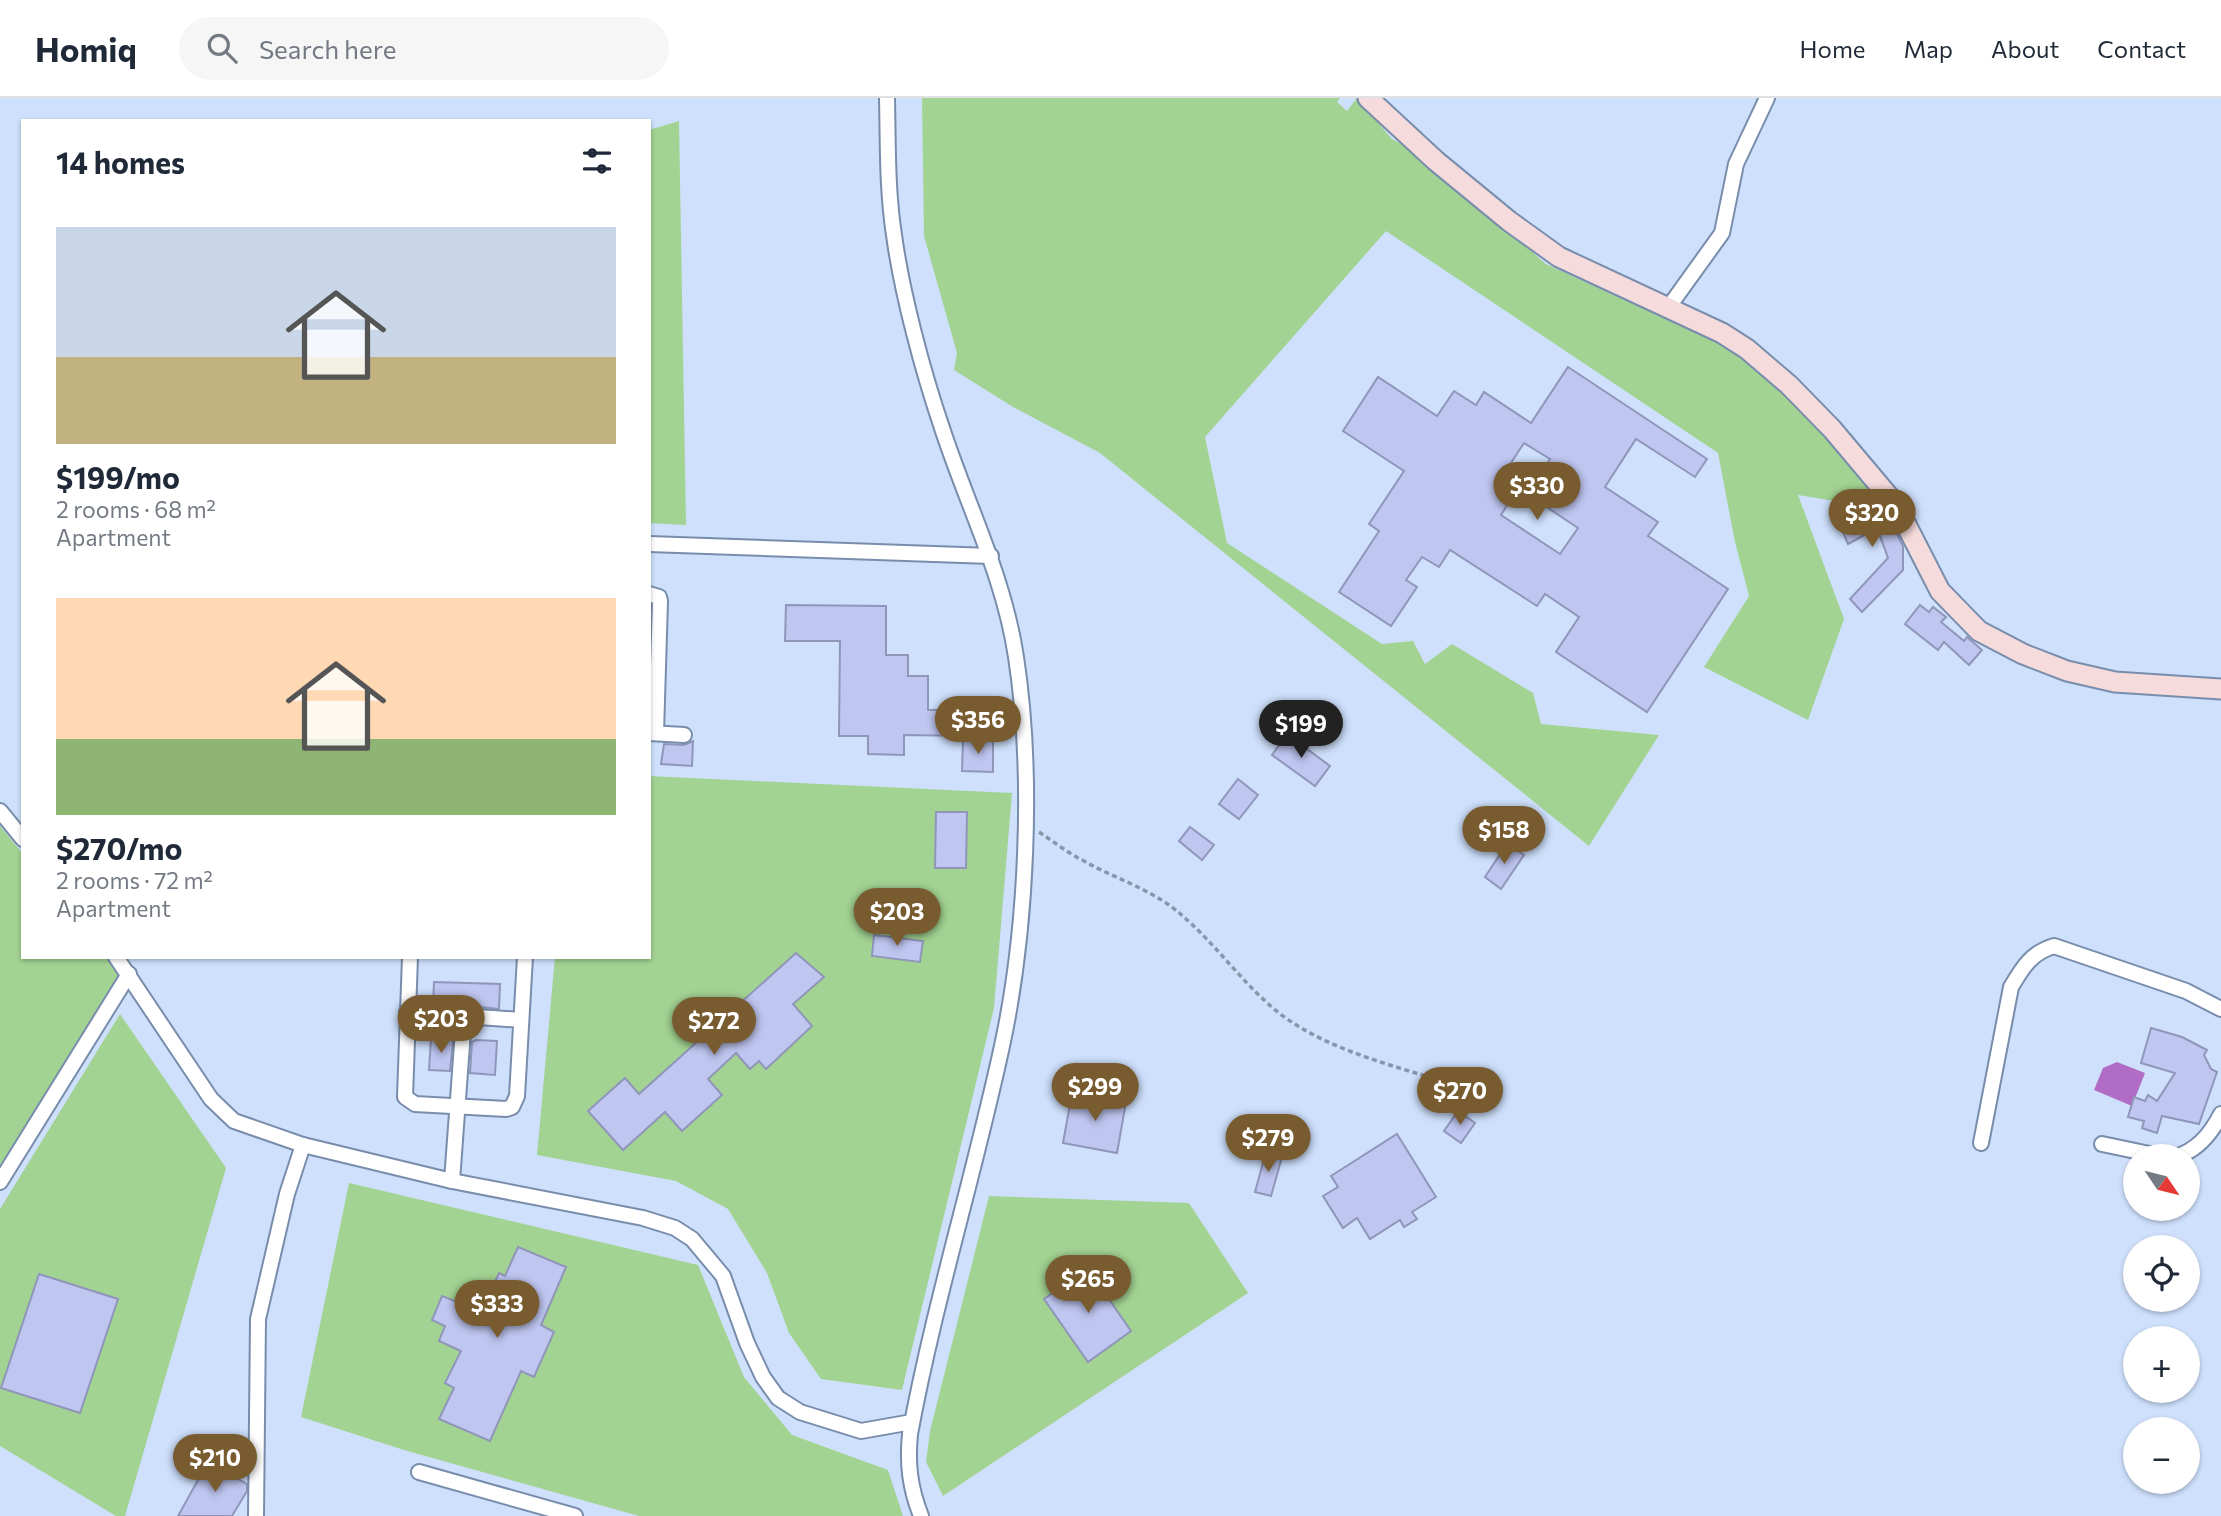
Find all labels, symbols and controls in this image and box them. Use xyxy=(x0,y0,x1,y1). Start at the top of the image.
search box xyxy=(179,17,669,80)
text: Homiq xyxy=(35,28,137,69)
icon: search xyxy=(203,29,241,67)
text: Search here xyxy=(259,33,396,64)
text: Home xyxy=(1800,34,1866,63)
text: Map xyxy=(1904,34,1953,63)
text: About xyxy=(1991,34,2059,63)
text: Contact xyxy=(2097,34,2186,63)
icon: filters xyxy=(578,142,616,180)
text: 14 homes xyxy=(56,143,185,180)
icon: home xyxy=(273,272,399,398)
text: $199/mo xyxy=(56,458,180,495)
pin: $330 xyxy=(1496,462,1578,522)
text: $330 xyxy=(1509,471,1565,499)
pin: $320 xyxy=(1831,490,1913,549)
text: 2 rooms · 68 m² xyxy=(56,495,216,523)
text: $320 xyxy=(1845,498,1899,526)
text: Apartment xyxy=(56,523,171,551)
icon: home xyxy=(273,643,399,769)
pin: $356 xyxy=(937,696,1019,756)
pin: $199 xyxy=(1260,700,1342,760)
text: $356 xyxy=(951,705,1005,733)
text: $199 xyxy=(1275,709,1327,737)
pin: $158 xyxy=(1463,806,1545,866)
text: $158 xyxy=(1478,815,1530,843)
text: $270/mo xyxy=(56,829,182,866)
text: 2 rooms · 72 m² xyxy=(56,866,213,894)
pin: $203 xyxy=(856,888,938,948)
text: Apartment xyxy=(56,894,171,922)
text: $203 xyxy=(870,897,924,925)
pin: $203 xyxy=(400,996,482,1055)
pin: $272 xyxy=(673,998,755,1057)
text: $203 xyxy=(414,1004,468,1032)
text: $272 xyxy=(688,1006,740,1034)
pin: $299 xyxy=(1054,1063,1136,1123)
pin: $270 xyxy=(1419,1068,1501,1127)
text: $299 xyxy=(1068,1072,1122,1100)
text: $270 xyxy=(1433,1076,1487,1104)
pin: $279 xyxy=(1227,1114,1309,1174)
text: $279 xyxy=(1242,1123,1294,1151)
north arrow xyxy=(2123,1144,2200,1222)
map controls xyxy=(2123,1144,2200,1494)
button: locate xyxy=(2123,1235,2200,1312)
pin: $265 xyxy=(1047,1256,1129,1315)
text: $265 xyxy=(1061,1264,1115,1292)
pin: $333 xyxy=(456,1280,538,1340)
text: $333 xyxy=(470,1289,524,1317)
button: + xyxy=(2123,1326,2200,1403)
button: − xyxy=(2123,1417,2200,1494)
pin: $210 xyxy=(174,1434,256,1494)
text: $210 xyxy=(189,1443,241,1471)

